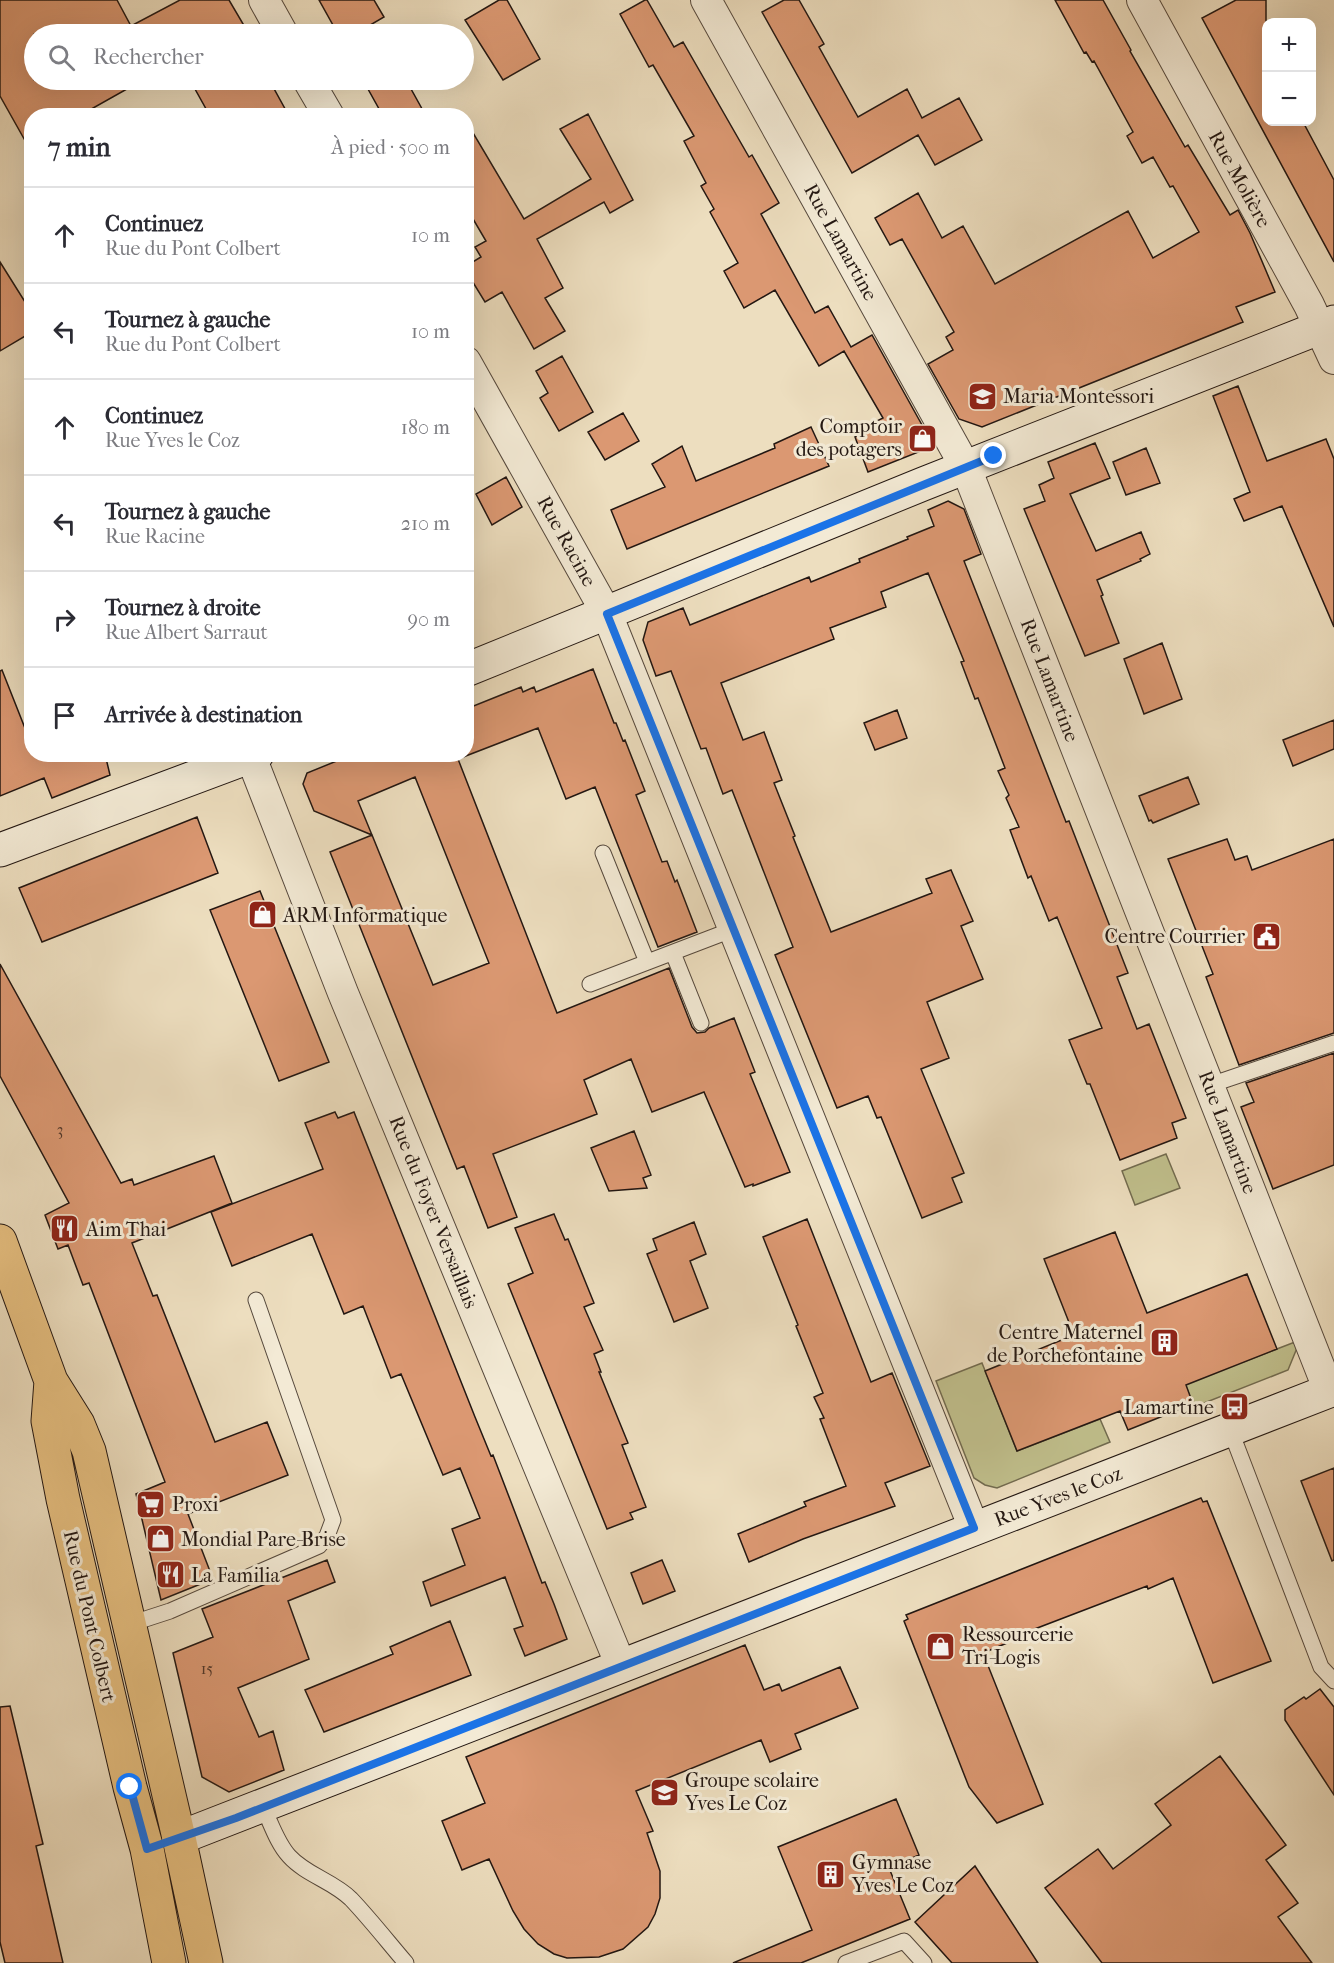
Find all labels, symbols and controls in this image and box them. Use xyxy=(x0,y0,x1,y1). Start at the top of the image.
map controls xyxy=(1262,18,1316,126)
button: + xyxy=(1262,18,1316,72)
search box xyxy=(24,24,474,90)
icon: search xyxy=(45,41,78,74)
text: Rechercher xyxy=(93,44,204,70)
button: − xyxy=(1262,72,1316,126)
street label: Rue Molière xyxy=(1204,127,1276,232)
text: 7 min xyxy=(48,132,111,163)
text: À pied · 500 m xyxy=(331,136,450,159)
street label: Rue Lamartine xyxy=(799,180,882,305)
text: Continuez xyxy=(105,211,203,237)
icon: ahead xyxy=(48,219,81,252)
text: 10 m xyxy=(411,224,450,247)
text: Rue du Pont Colbert xyxy=(105,237,281,260)
text: Tournez à gauche xyxy=(105,307,270,333)
icon: left xyxy=(48,315,81,348)
text: 10 m xyxy=(411,320,450,343)
text: Rue du Pont Colbert xyxy=(105,333,281,356)
school or university icon: Maria Montessori xyxy=(966,380,998,412)
place label: Maria Montessori xyxy=(1003,385,1154,408)
text: Continuez xyxy=(105,403,203,429)
icon: ahead xyxy=(48,411,81,444)
place label: Comptoir des potagers xyxy=(796,415,902,461)
text: 180 m xyxy=(401,416,450,439)
shop icon: Comptoir des potagers xyxy=(907,422,939,454)
text: Rue Yves le Coz xyxy=(105,429,240,452)
route end xyxy=(980,442,1006,468)
street label: Rue Racine xyxy=(532,492,601,591)
text: Tournez à gauche xyxy=(105,499,270,525)
icon: left xyxy=(48,507,81,540)
text: 210 m xyxy=(401,512,450,535)
text: Rue Racine xyxy=(105,525,205,548)
text: Tournez à droite xyxy=(105,595,261,621)
icon: right xyxy=(48,603,81,636)
text: 90 m xyxy=(408,608,450,631)
street label: Rue Lamartine xyxy=(1016,615,1084,745)
text: Rue Albert Sarraut xyxy=(105,621,268,644)
icon: arrive xyxy=(48,699,81,732)
text: Arrivée à destination xyxy=(105,702,302,728)
shop icon: ARM Informatique xyxy=(246,899,278,931)
place label: ARM Informatique xyxy=(282,904,448,927)
public building icon: Centre Courrier xyxy=(1250,920,1282,952)
place label: Centre Courrier xyxy=(1105,925,1245,948)
street label: Rue Lamartine xyxy=(1194,1067,1262,1197)
street label: Rue du Foyer Versaillais xyxy=(384,1113,483,1312)
house number: 3 xyxy=(57,1120,63,1139)
restaurant icon: Aim Thai xyxy=(49,1213,81,1245)
place label: Aim Thai xyxy=(85,1218,166,1241)
place label: Centre Maternel de Porchefontaine xyxy=(987,1321,1143,1367)
building icon: Centre Maternel de Porchefontaine xyxy=(1148,1327,1180,1359)
bus stop icon: Lamartine xyxy=(1219,1391,1251,1423)
place label: Lamartine xyxy=(1124,1396,1214,1419)
street label: Rue Yves le Coz xyxy=(991,1462,1125,1531)
supermarket icon: Proxi xyxy=(135,1488,167,1520)
place label: Proxi xyxy=(172,1493,219,1516)
shop icon: Mondial Pare-Brise xyxy=(144,1523,176,1555)
street label: Rue du Pont Colbert xyxy=(59,1528,120,1704)
place label: Mondial Pare-Brise xyxy=(181,1528,346,1551)
restaurant icon: La Familia xyxy=(154,1559,186,1591)
place label: La Familia xyxy=(191,1564,281,1587)
place label: Ressourcerie Tri-Logis xyxy=(962,1623,1074,1669)
shop icon: Ressourcerie Tri-Logis xyxy=(925,1630,957,1662)
house number: 15 xyxy=(201,1659,213,1678)
place label: Groupe scolaire Yves Le Coz xyxy=(684,1769,819,1815)
route start xyxy=(116,1773,142,1799)
school or university icon: Groupe scolaire Yves Le Coz xyxy=(648,1776,680,1808)
place label: Gymnase Yves Le Coz xyxy=(851,1851,954,1897)
building icon: Gymnase Yves Le Coz xyxy=(815,1858,847,1890)

